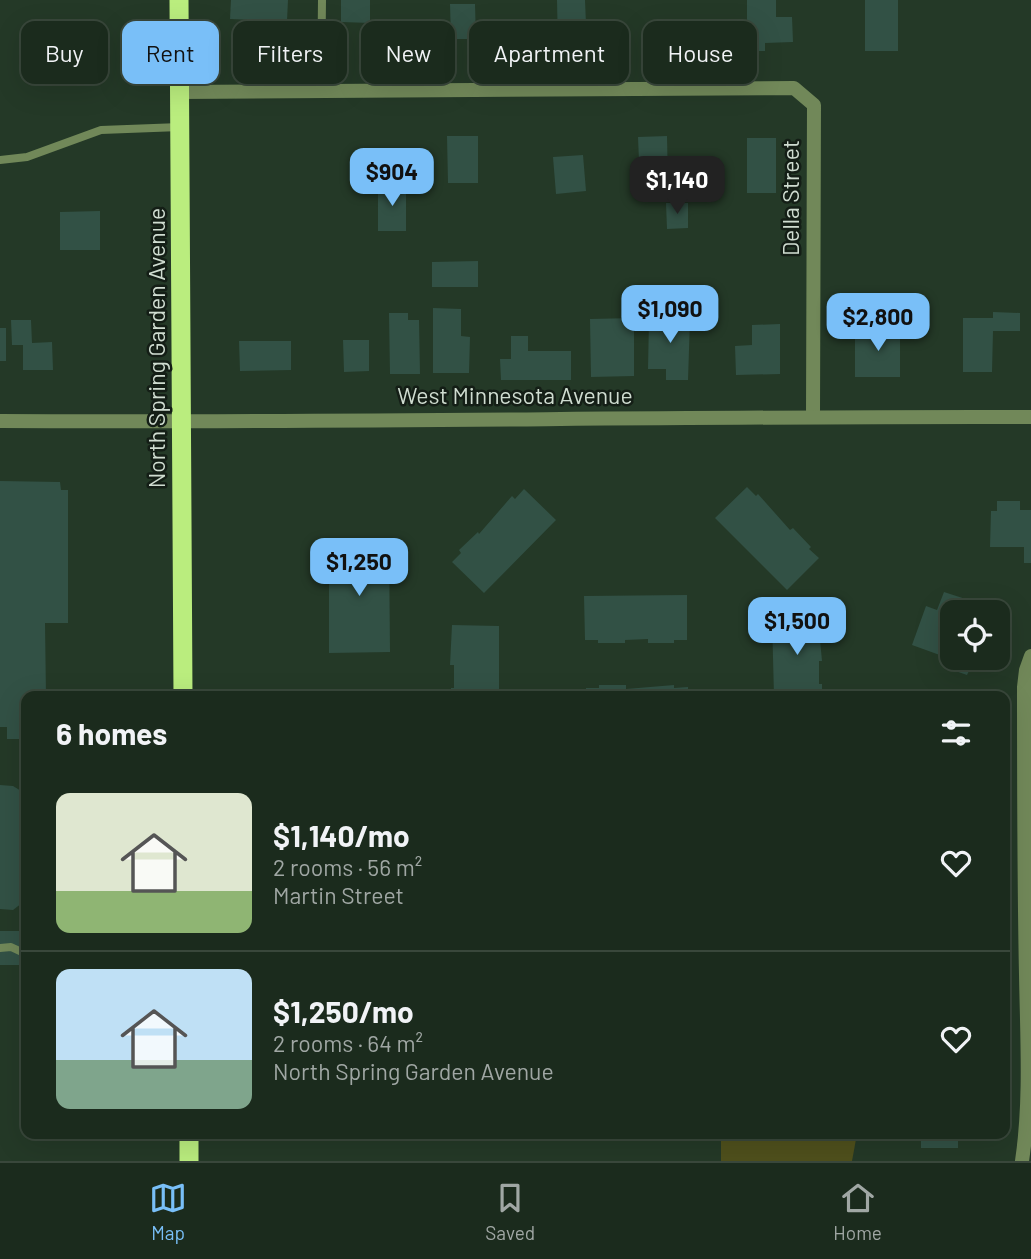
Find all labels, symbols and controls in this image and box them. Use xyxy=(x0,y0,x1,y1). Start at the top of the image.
chip: Buy xyxy=(21,21,108,84)
chip: Rent xyxy=(122,21,219,84)
chip: Filters xyxy=(233,21,347,84)
chip: New xyxy=(361,21,455,84)
chip: Apartment xyxy=(469,21,629,84)
chip: House xyxy=(643,21,757,84)
street label: Della Street xyxy=(776,140,804,256)
pin: $904 xyxy=(351,148,433,208)
pin: $1,140 xyxy=(620,156,734,216)
text: $904 xyxy=(366,157,418,185)
text: $1,140 xyxy=(646,165,708,193)
street label: North Spring Garden Avenue xyxy=(142,208,170,488)
pin: $1,090 xyxy=(613,286,727,345)
text: $1,090 xyxy=(637,294,703,322)
pin: $2,800 xyxy=(821,294,935,353)
text: $2,800 xyxy=(843,302,913,330)
street label: West Minnesota Avenue xyxy=(397,381,633,409)
pin: $1,250 xyxy=(302,538,416,598)
text: $1,250 xyxy=(326,547,392,575)
pin: $1,500 xyxy=(740,598,854,657)
map controls xyxy=(940,600,1010,670)
button: locate xyxy=(940,600,1010,670)
text: $1,500 xyxy=(764,606,830,634)
icon: filters xyxy=(937,714,975,752)
text: 6 homes xyxy=(56,715,167,751)
text: $1,140/mo xyxy=(273,817,410,853)
icon: home xyxy=(112,821,196,905)
icon: heart xyxy=(937,844,975,882)
text: 2 rooms · 56 m² xyxy=(273,853,422,881)
text: Martin Street xyxy=(273,881,404,909)
text: $1,250/mo xyxy=(273,993,414,1029)
icon: home xyxy=(112,997,196,1081)
icon: heart xyxy=(937,1020,975,1058)
text: 2 rooms · 64 m² xyxy=(273,1029,423,1057)
text: North Spring Garden Avenue xyxy=(273,1057,554,1085)
tab: Map xyxy=(149,1179,187,1244)
tab: Saved xyxy=(485,1179,535,1244)
tab: Home xyxy=(833,1179,882,1244)

